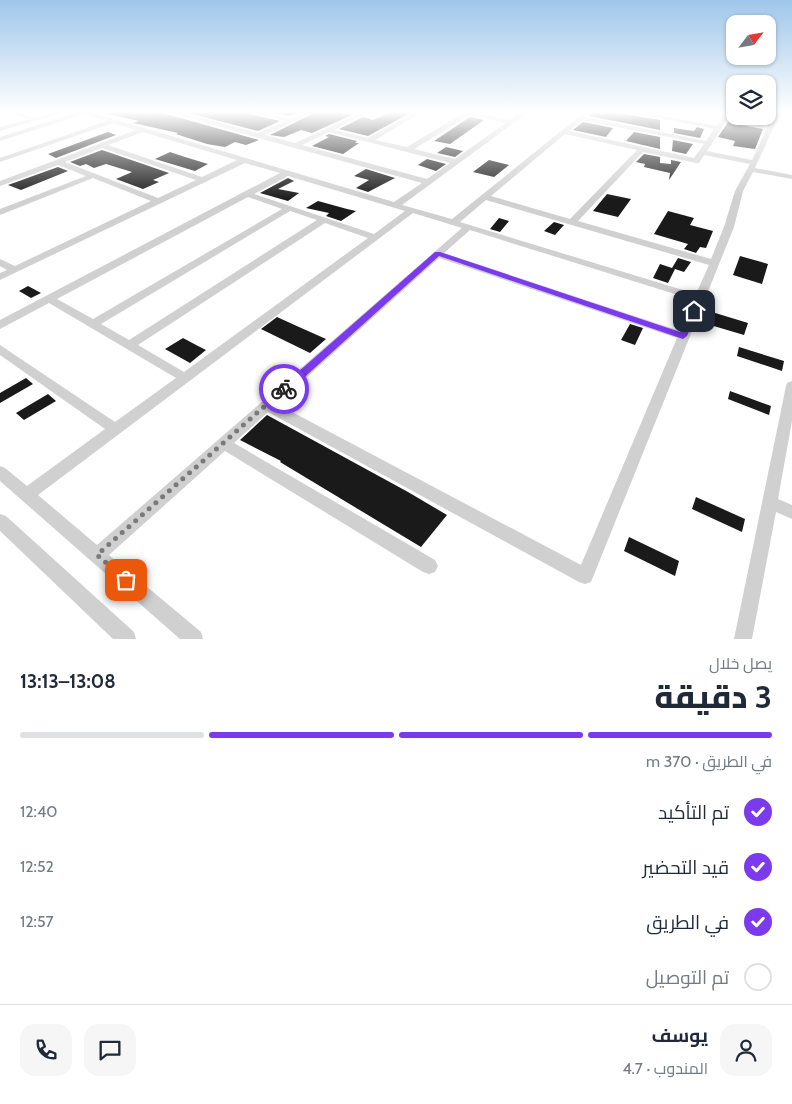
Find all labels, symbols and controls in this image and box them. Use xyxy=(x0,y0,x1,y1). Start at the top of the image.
north arrow xyxy=(726,15,776,65)
map controls xyxy=(726,15,776,125)
button: layers xyxy=(726,75,776,125)
pin xyxy=(673,290,715,332)
icon: home xyxy=(680,297,708,325)
courier xyxy=(259,364,309,414)
icon: bike xyxy=(270,375,298,403)
pin xyxy=(105,559,147,601)
icon: bag xyxy=(112,566,140,594)
text: يصل خلال xyxy=(709,654,772,673)
text: 13:08–13:13 xyxy=(20,670,116,693)
text: 3 دقيقة xyxy=(655,677,772,716)
text: في الطريق · 370 m xyxy=(646,752,772,771)
icon: check xyxy=(744,798,772,826)
text: تم التأكيد xyxy=(658,801,729,824)
text: 12:40 xyxy=(20,802,57,821)
icon: check xyxy=(744,853,772,881)
text: قيد التحضير xyxy=(643,856,729,879)
text: 12:52 xyxy=(20,857,54,876)
icon: check xyxy=(744,908,772,936)
text: في الطريق xyxy=(646,911,729,934)
text: 12:57 xyxy=(20,912,54,931)
text: تم التوصيل xyxy=(646,966,729,989)
button: phone xyxy=(20,1024,72,1076)
button: chat xyxy=(84,1024,136,1076)
text: يوسف xyxy=(652,1024,708,1047)
button: person xyxy=(720,1024,772,1076)
text: المندوب · 4.7 xyxy=(622,1059,708,1078)

